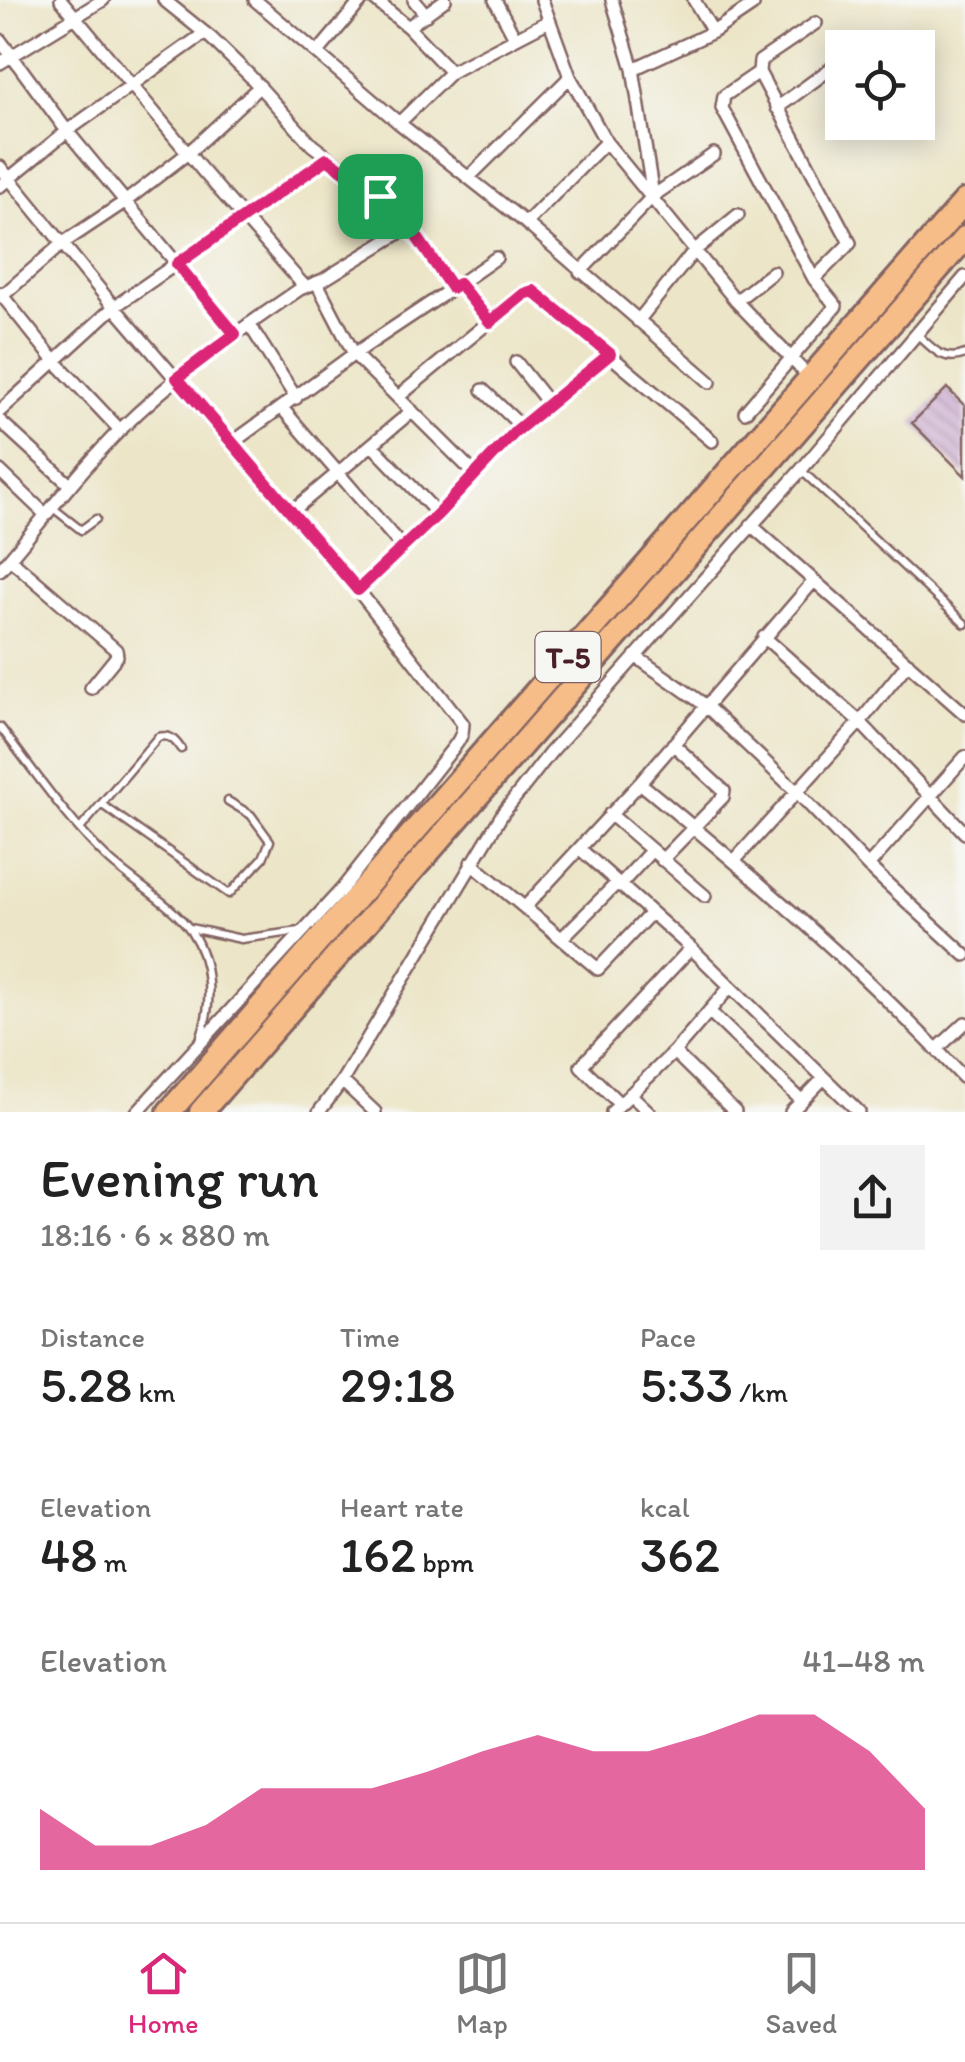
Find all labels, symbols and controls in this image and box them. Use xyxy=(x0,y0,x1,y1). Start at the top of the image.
map controls xyxy=(825,30,935,140)
button: locate xyxy=(825,30,935,140)
pin xyxy=(338,154,423,239)
icon: arrive xyxy=(353,169,408,224)
road number: T-5 xyxy=(536,632,600,682)
text: Evening run xyxy=(40,1145,319,1211)
button: share xyxy=(820,1145,925,1250)
text: 18:16 · 6 × 880 m xyxy=(40,1216,270,1254)
text: Distance xyxy=(40,1320,145,1354)
text: Time xyxy=(340,1320,400,1354)
text: Pace xyxy=(640,1320,696,1354)
text: 5.28 xyxy=(40,1354,132,1415)
text: 29:18 xyxy=(340,1354,455,1415)
text: 5:33 xyxy=(640,1354,733,1415)
text: km xyxy=(132,1375,176,1409)
text: /km xyxy=(733,1375,788,1409)
text: Elevation xyxy=(40,1490,151,1524)
text: Heart rate xyxy=(340,1490,464,1524)
text: kcal xyxy=(640,1490,690,1524)
text: 48 xyxy=(40,1524,97,1585)
text: 162 xyxy=(340,1524,416,1585)
text: 362 xyxy=(640,1524,720,1585)
text: m xyxy=(97,1545,127,1579)
text: bpm xyxy=(416,1545,474,1579)
text: Elevation xyxy=(40,1642,167,1680)
text: 41–48 m xyxy=(802,1642,925,1680)
tab: Home xyxy=(128,1946,199,2040)
tab: Map xyxy=(455,1946,510,2040)
tab: Saved xyxy=(766,1946,837,2040)

